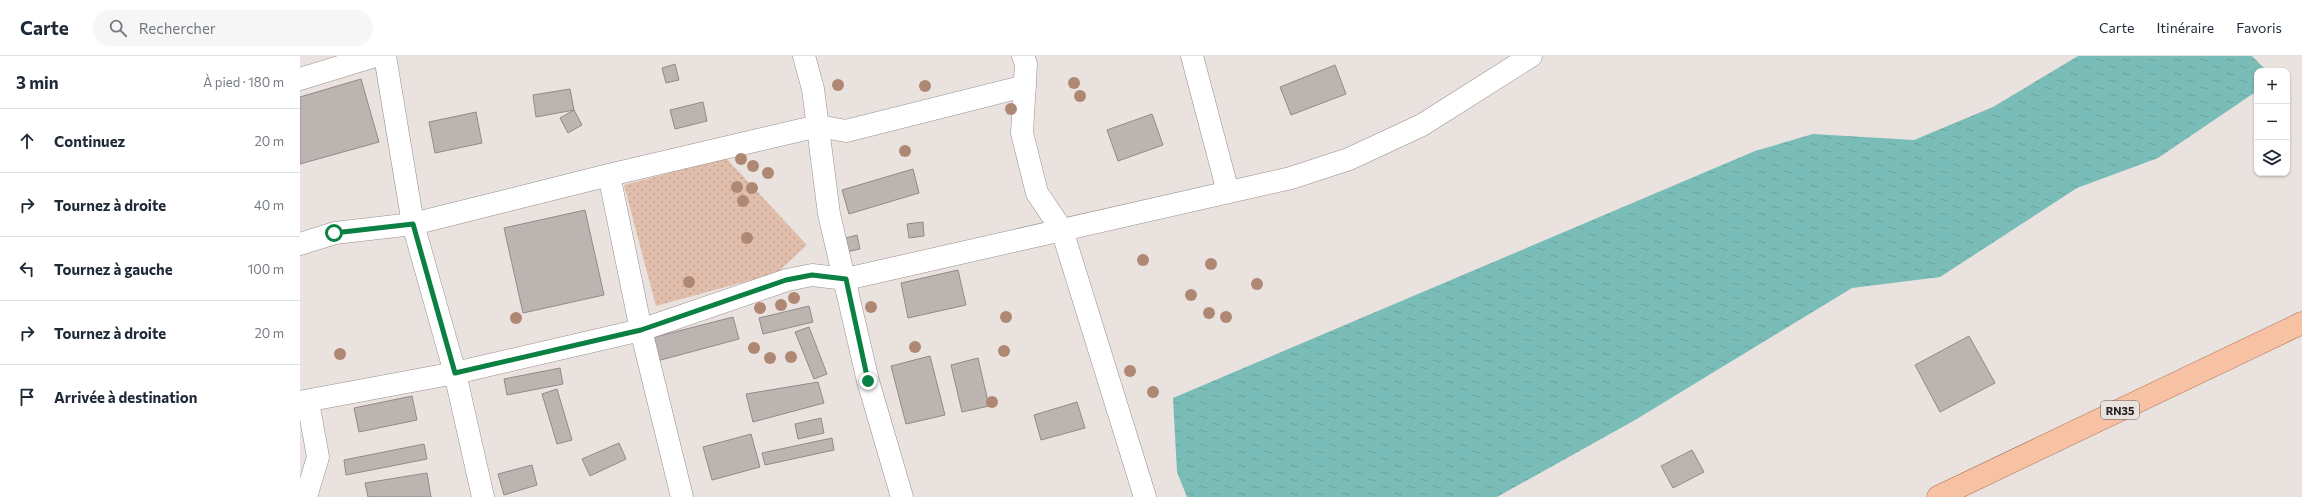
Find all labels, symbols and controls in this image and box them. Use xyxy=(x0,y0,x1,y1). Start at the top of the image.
search box xyxy=(93,10,373,46)
text: Carte xyxy=(20,16,69,39)
icon: search xyxy=(107,17,129,39)
text: Rechercher xyxy=(139,19,216,37)
text: Carte xyxy=(2099,19,2134,36)
text: Itinéraire xyxy=(2156,19,2214,36)
text: Favoris xyxy=(2236,19,2282,36)
map controls xyxy=(2254,68,2290,176)
button: + xyxy=(2254,68,2290,104)
text: 3 min xyxy=(16,72,59,93)
text: À pied · 180 m xyxy=(203,74,284,90)
button: − xyxy=(2254,104,2290,140)
icon: ahead xyxy=(16,130,38,152)
text: Continuez xyxy=(54,132,125,150)
text: 20 m xyxy=(255,133,284,149)
button: layers xyxy=(2254,140,2290,176)
icon: right xyxy=(16,194,38,216)
text: Tournez à droite xyxy=(54,196,166,214)
text: 40 m xyxy=(254,197,284,213)
route start xyxy=(325,224,343,242)
icon: left xyxy=(16,258,38,280)
text: Tournez à gauche xyxy=(54,260,173,278)
text: 100 m xyxy=(248,261,284,277)
icon: right xyxy=(16,322,38,344)
text: Tournez à droite xyxy=(54,324,166,342)
text: 20 m xyxy=(255,325,284,341)
route end xyxy=(859,372,877,390)
icon: arrive xyxy=(16,386,38,408)
text: Arrivée à destination xyxy=(54,388,197,406)
road number: RN35 xyxy=(2101,401,2139,419)

